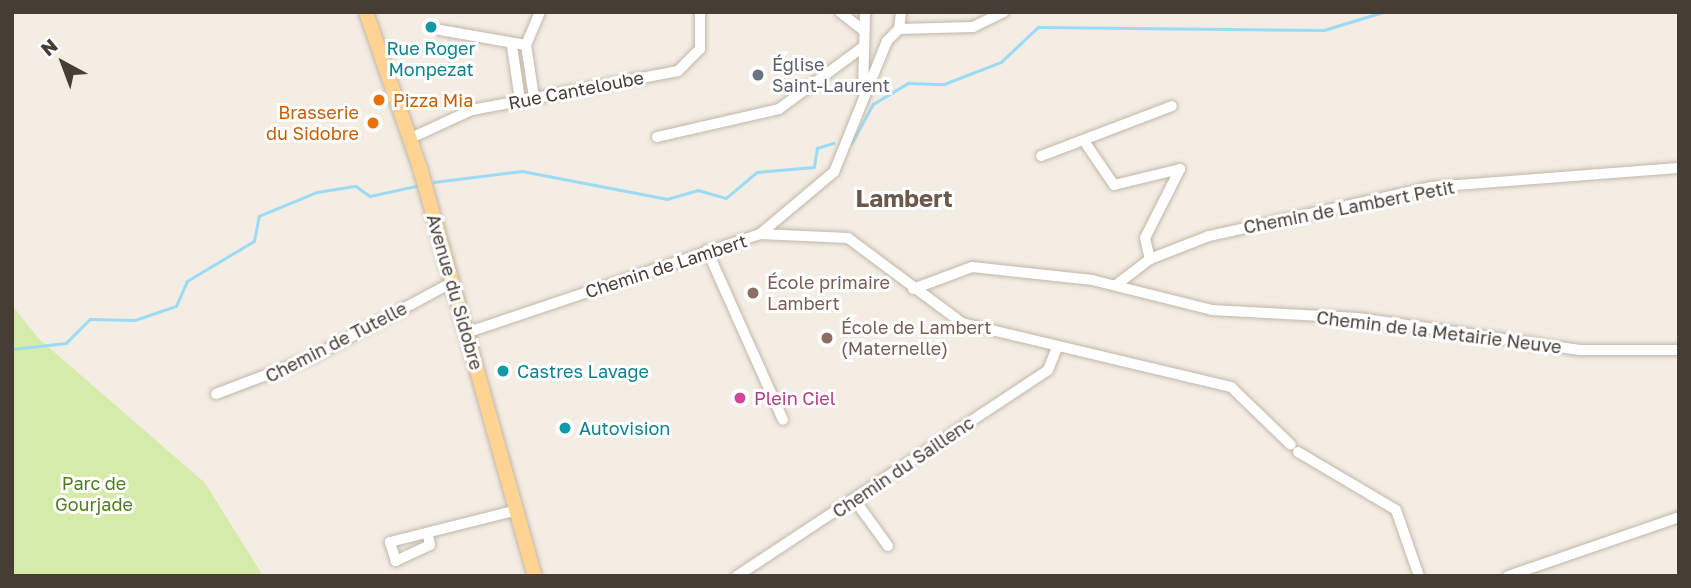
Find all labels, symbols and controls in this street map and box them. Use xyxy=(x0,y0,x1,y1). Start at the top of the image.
marker: Rue Roger Monpezat xyxy=(423,19,439,35)
north arrow xyxy=(28,28,98,98)
text: N xyxy=(36,33,62,60)
place label: Rue Roger Monpezat xyxy=(386,38,476,80)
place label: Église Saint-Laurent xyxy=(772,54,890,96)
street label: Rue Canteloube xyxy=(506,66,646,114)
marker: Église Saint-Laurent xyxy=(750,67,766,83)
place label: Pizza Mia xyxy=(393,89,473,111)
marker: Pizza Mia xyxy=(371,92,387,108)
place label: Brasserie du Sidobre xyxy=(266,102,359,144)
marker: Brasserie du Sidobre xyxy=(365,115,381,131)
street label: Chemin de Lambert Petit xyxy=(1242,176,1456,238)
district label: Lambert xyxy=(855,184,953,212)
street label: Avenue du Sidobre xyxy=(422,212,488,372)
street label: Chemin de Lambert xyxy=(582,230,750,302)
place label: École primaire Lambert xyxy=(767,272,890,314)
marker: École primaire Lambert xyxy=(745,285,761,301)
street label: Chemin de Tutelle xyxy=(262,297,410,387)
street label: Chemin de la Metairie Neuve xyxy=(1315,306,1563,358)
place label: École de Lambert (Maternelle) xyxy=(841,317,992,360)
marker: École de Lambert (Maternelle) xyxy=(819,330,835,346)
place label: Castres Lavage xyxy=(517,360,649,382)
marker: Castres Lavage xyxy=(495,363,511,379)
place label: Plein Ciel xyxy=(754,387,835,409)
marker: Plein Ciel xyxy=(732,390,748,406)
street label: Chemin du Saillenc xyxy=(828,412,978,522)
place label: Autovision xyxy=(579,417,670,439)
marker: Autovision xyxy=(557,420,573,436)
park label: Parc de Gourjade xyxy=(55,473,133,516)

